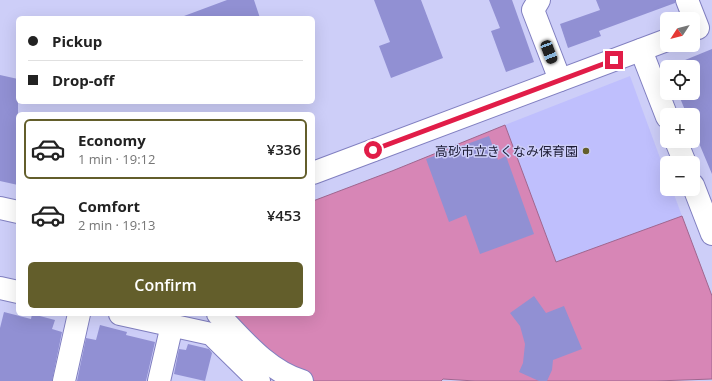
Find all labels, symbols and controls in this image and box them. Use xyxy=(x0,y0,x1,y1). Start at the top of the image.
north arrow xyxy=(660,12,700,52)
map controls xyxy=(660,12,700,196)
text: Pickup xyxy=(52,31,102,51)
car xyxy=(539,39,559,65)
route end xyxy=(605,51,623,69)
button: locate xyxy=(660,60,700,100)
text: Drop-off xyxy=(52,70,114,90)
button: + xyxy=(660,108,700,148)
text: Economy xyxy=(78,130,146,150)
icon: car xyxy=(30,131,66,167)
text: ¥336 xyxy=(267,139,301,159)
route start xyxy=(364,141,382,159)
place label: 高砂市立きくなみ保育園 xyxy=(435,142,578,160)
marker: 高砂市立きくなみ保育園 xyxy=(581,146,591,156)
text: 1 min · 19:12 xyxy=(78,150,155,168)
button: − xyxy=(660,156,700,196)
text: Comfort xyxy=(78,196,140,216)
icon: car xyxy=(30,197,66,233)
text: ¥453 xyxy=(267,205,301,225)
text: 2 min · 19:13 xyxy=(78,216,155,234)
button: Confirm xyxy=(28,262,303,308)

